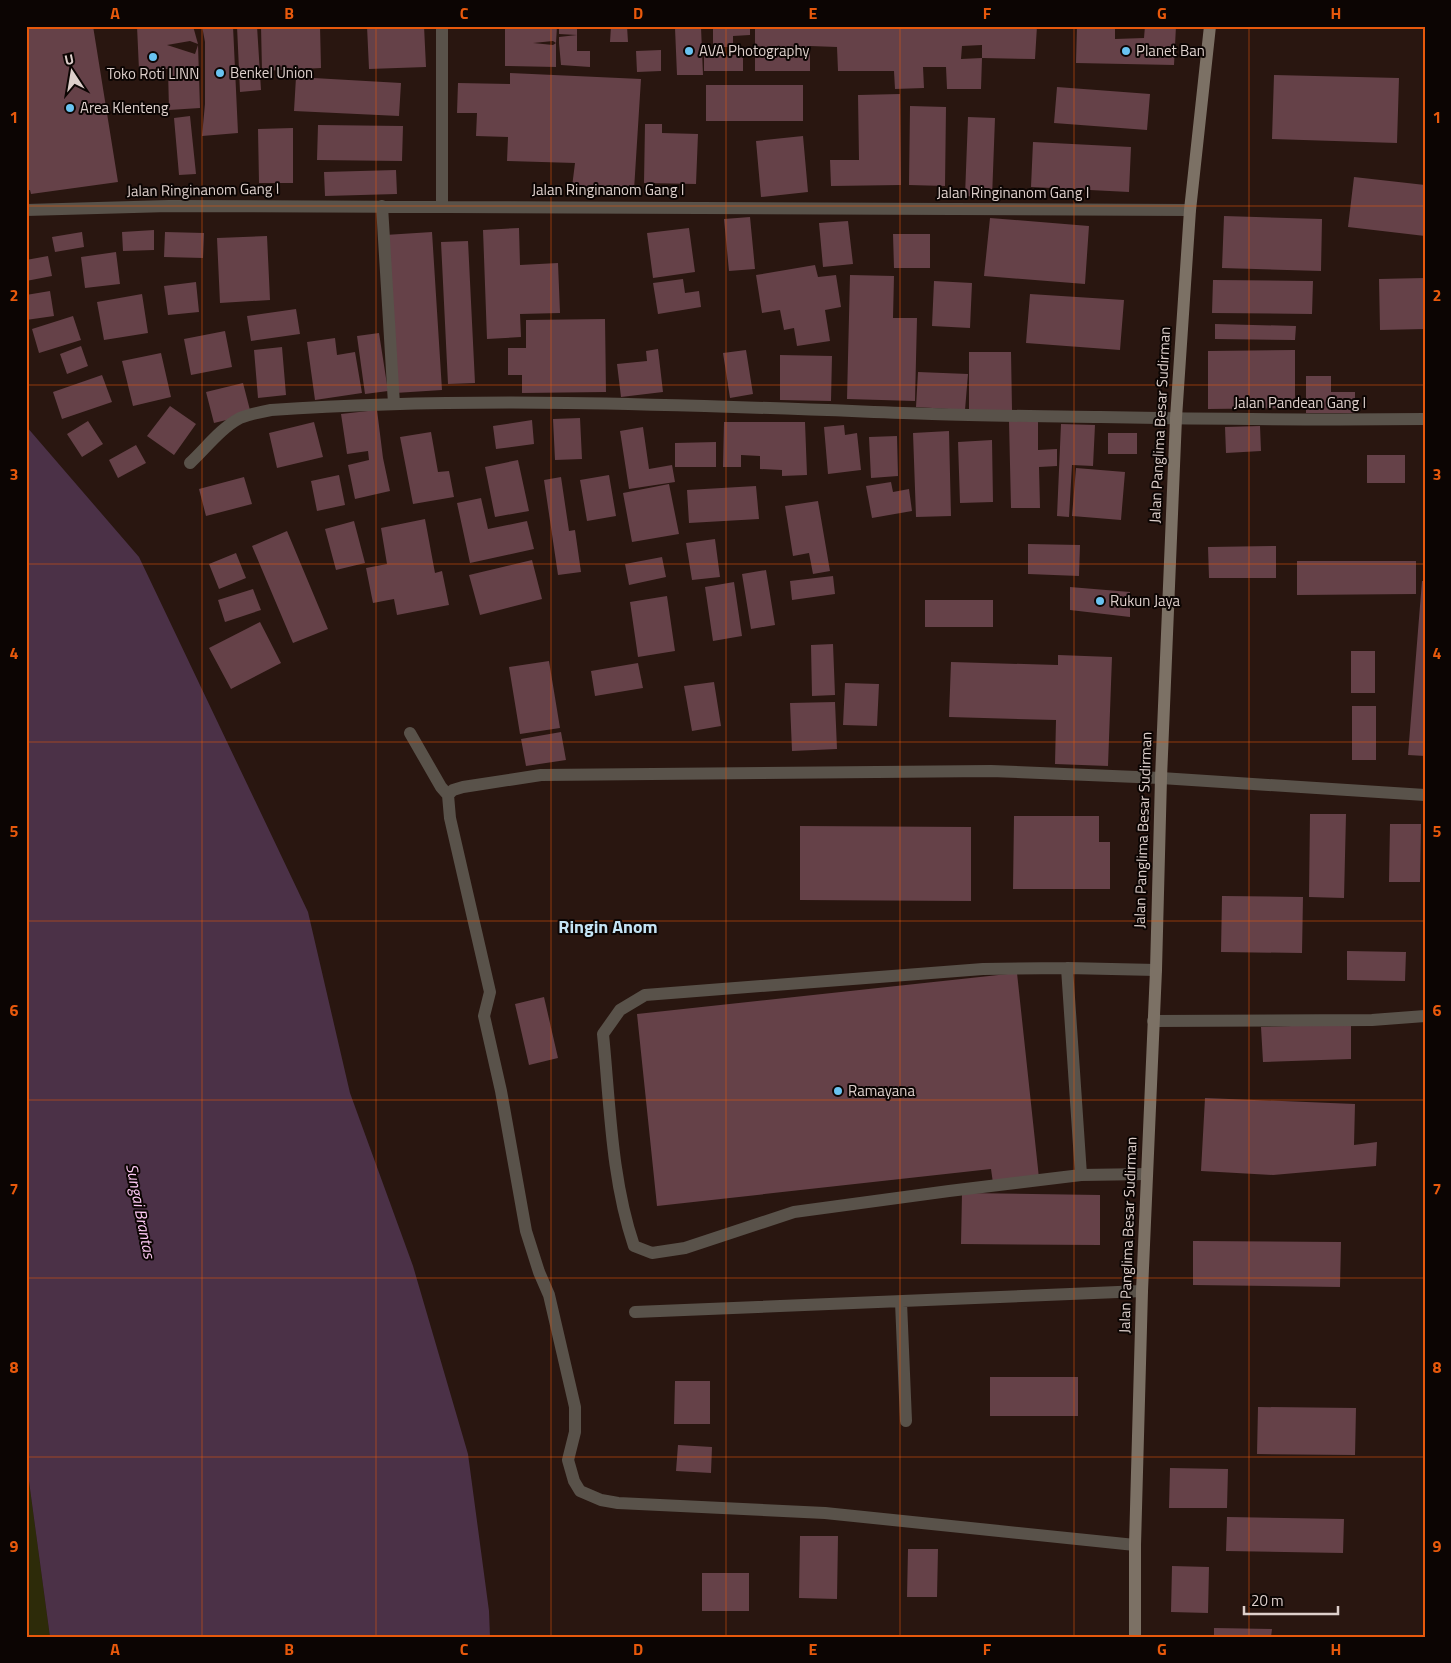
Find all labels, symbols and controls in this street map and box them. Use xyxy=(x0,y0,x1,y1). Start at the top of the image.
text: A xyxy=(110,1,120,25)
text: B xyxy=(284,1,294,25)
text: C xyxy=(460,1,469,25)
text: D xyxy=(633,1,643,25)
text: E xyxy=(809,1,818,25)
text: F xyxy=(983,1,992,25)
text: G xyxy=(1157,1,1167,25)
text: H xyxy=(1331,1,1341,25)
place label: AVA Photography xyxy=(699,39,810,62)
place label: Planet Ban xyxy=(1136,39,1205,62)
marker: AVA Photography xyxy=(683,45,695,57)
marker: Planet Ban xyxy=(1120,45,1132,57)
north arrow xyxy=(48,48,98,98)
text: U xyxy=(63,48,76,70)
marker: Toko Roti LINN xyxy=(147,51,159,63)
place label: Benkel Union xyxy=(230,61,313,84)
place label: Toko Roti LINN xyxy=(107,62,199,85)
marker: Benkel Union xyxy=(214,67,226,79)
place label: Area Klenteng xyxy=(80,96,169,119)
marker: Area Klenteng xyxy=(64,102,76,114)
text: 1 xyxy=(10,105,18,129)
text: 1 xyxy=(1433,105,1441,129)
street label: Jalan Ringinanom Gang I xyxy=(126,177,280,202)
street label: Jalan Ringinanom Gang I xyxy=(532,178,684,201)
street label: Jalan Ringinanom Gang I xyxy=(937,181,1089,204)
text: 2 xyxy=(10,283,18,307)
text: 2 xyxy=(1433,283,1441,307)
street label: Jalan Panglima Besar Sudirman xyxy=(1143,326,1176,524)
street label: Jalan Pandean Gang I xyxy=(1234,391,1366,414)
text: 3 xyxy=(10,462,18,486)
text: 3 xyxy=(1433,462,1441,486)
place label: Rukun Jaya xyxy=(1110,589,1181,612)
marker: Rukun Jaya xyxy=(1094,595,1106,607)
text: 4 xyxy=(10,641,19,665)
text: 4 xyxy=(1433,641,1442,665)
street label: Jalan Panglima Besar Sudirman xyxy=(1128,731,1157,929)
text: 5 xyxy=(10,819,19,843)
text: 5 xyxy=(1433,819,1442,843)
district label: Ringin Anom xyxy=(558,913,658,940)
text: 6 xyxy=(10,998,19,1022)
text: 6 xyxy=(1433,998,1442,1022)
place label: Ramayana xyxy=(848,1079,915,1102)
marker: Ramayana xyxy=(832,1085,844,1097)
street label: Jalan Panglima Besar Sudirman xyxy=(1113,1136,1142,1334)
water label: Sungai Brantas xyxy=(120,1162,162,1262)
text: 7 xyxy=(10,1177,18,1201)
text: 7 xyxy=(1433,1177,1441,1201)
text: 8 xyxy=(10,1355,19,1379)
text: 8 xyxy=(1433,1355,1442,1379)
text: 9 xyxy=(10,1534,19,1558)
text: 9 xyxy=(1433,1534,1442,1558)
scale bar xyxy=(1244,1583,1337,1615)
text: 20 m xyxy=(1251,1589,1284,1612)
text: A xyxy=(110,1637,120,1661)
text: B xyxy=(284,1637,294,1661)
text: C xyxy=(460,1637,469,1661)
text: D xyxy=(633,1637,643,1661)
text: E xyxy=(809,1637,818,1661)
text: F xyxy=(983,1637,992,1661)
text: G xyxy=(1157,1637,1167,1661)
text: H xyxy=(1331,1637,1341,1661)

